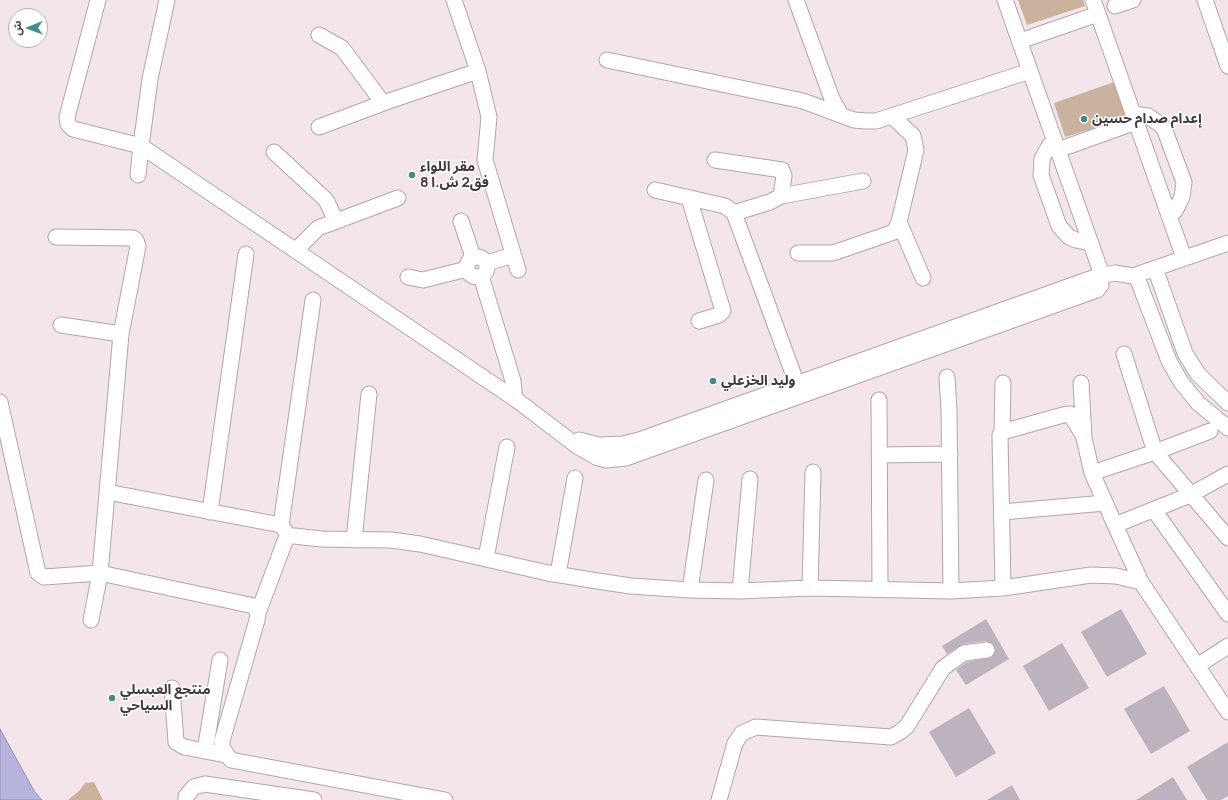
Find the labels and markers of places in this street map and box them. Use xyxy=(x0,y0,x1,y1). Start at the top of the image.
place label: إعدام صدام حسين xyxy=(1092,111,1202,127)
marker: إعدام صدام حسين xyxy=(1079,114,1089,124)
place label: مقر اللواء 8 فق2 ش.ا xyxy=(420,159,489,192)
marker: مقر اللواء 8 فق2 ش.ا xyxy=(407,170,417,180)
place label: وليد الخزعلي xyxy=(721,373,796,389)
marker: وليد الخزعلي xyxy=(708,376,718,386)
place label: منتجع العبسلي السياحي xyxy=(120,682,211,714)
marker: منتجع العبسلي السياحي xyxy=(107,693,117,703)

